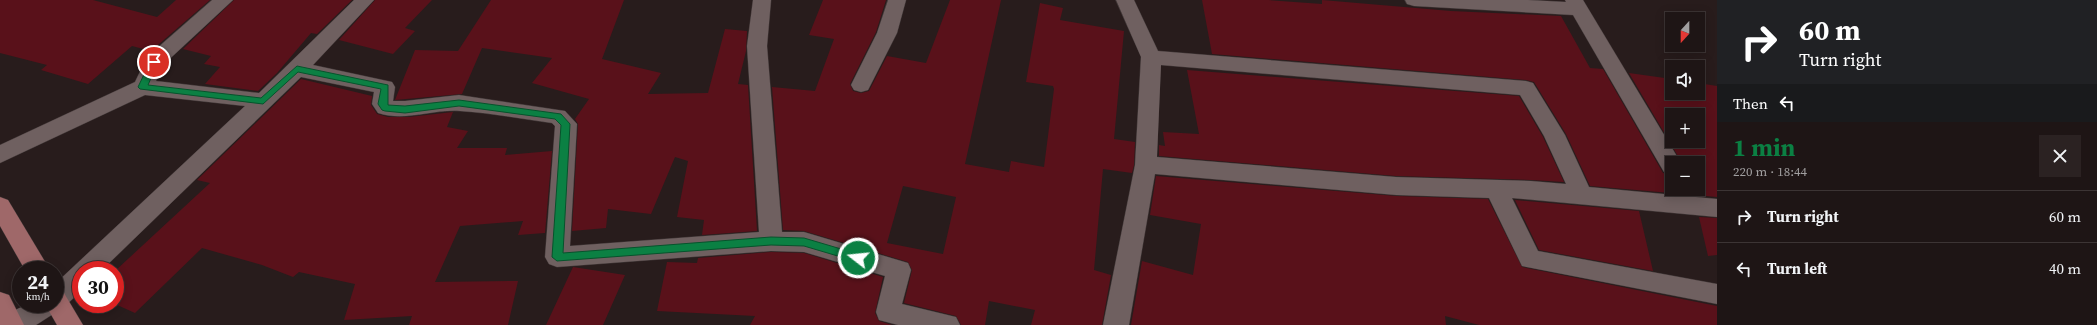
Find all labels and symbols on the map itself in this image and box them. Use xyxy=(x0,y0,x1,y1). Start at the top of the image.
north arrow xyxy=(1665,12,1705,52)
pin xyxy=(137,45,171,79)
position arrow xyxy=(837,237,879,279)
speed limit sign: 30 xyxy=(72,261,124,313)

